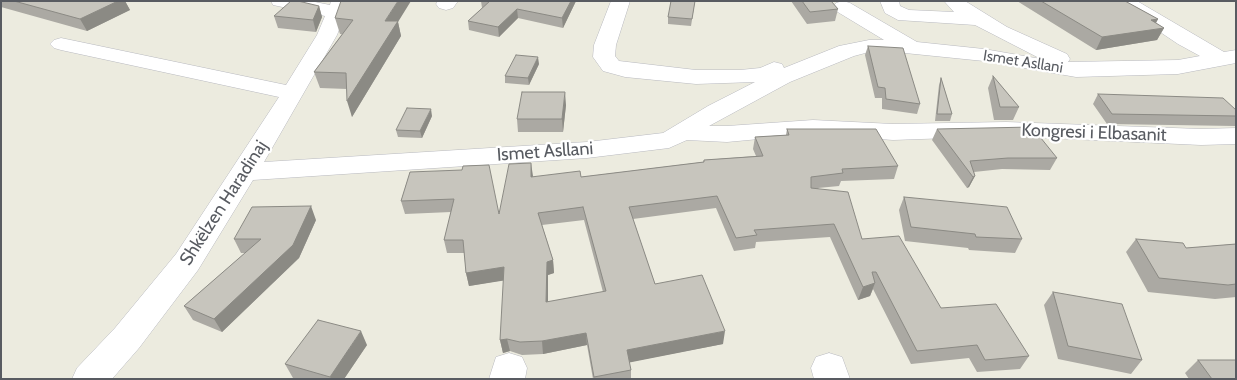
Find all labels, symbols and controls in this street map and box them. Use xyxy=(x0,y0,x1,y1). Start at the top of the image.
street label: Ismet Asllani xyxy=(982,47,1064,77)
street label: Kongresi i Elbasanit xyxy=(1021,120,1167,146)
street label: Shkëlzen Haradinaj xyxy=(176,136,272,270)
street label: Ismet Asllani xyxy=(496,138,594,166)

